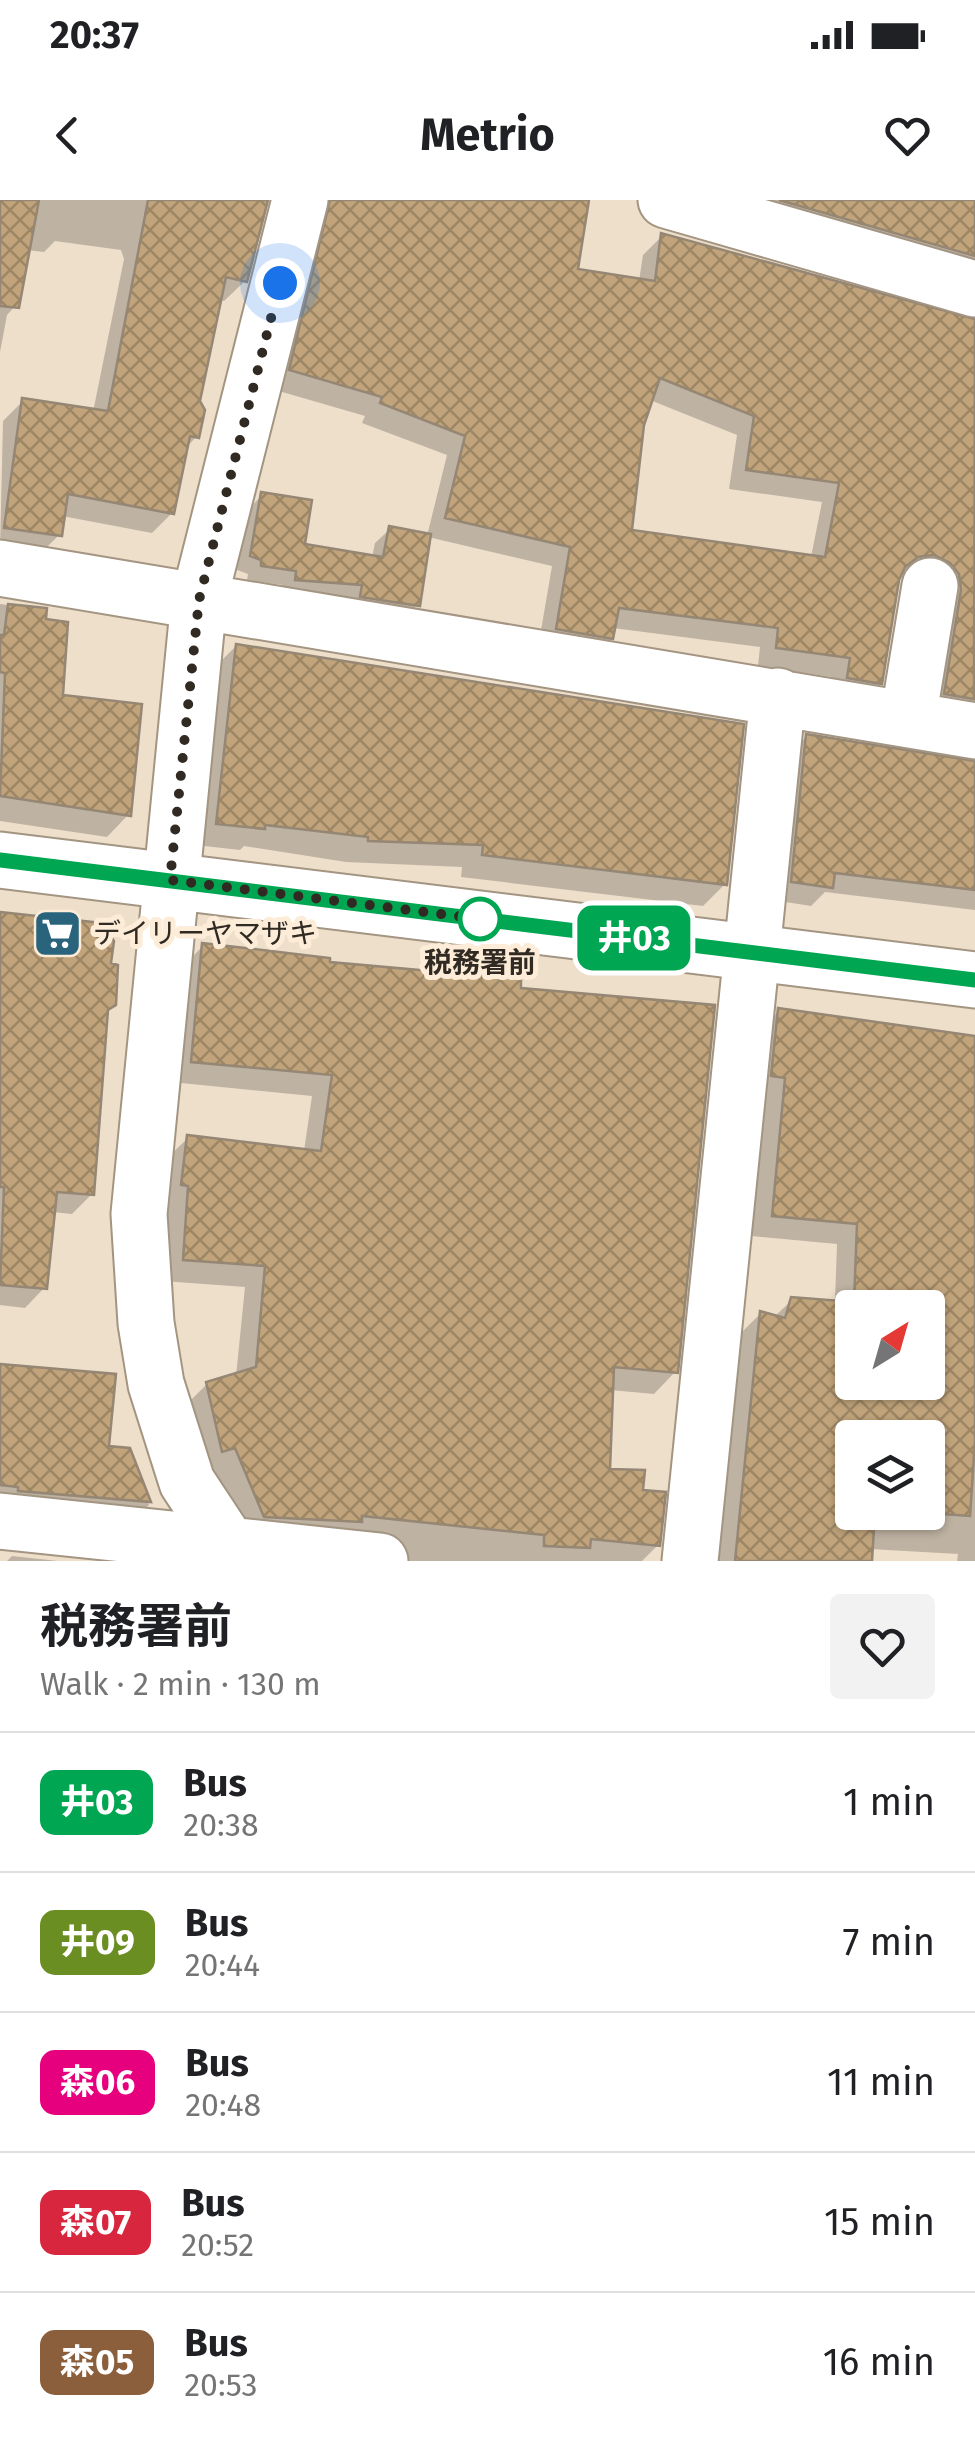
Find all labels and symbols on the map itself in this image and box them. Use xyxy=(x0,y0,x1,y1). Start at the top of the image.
your location xyxy=(255,258,305,308)
marker: 税務署前 xyxy=(459,898,501,940)
line badge: 井03 xyxy=(576,906,692,970)
supermarket icon: デイリーヤマザキ xyxy=(32,907,84,959)
place label: デイリーヤマザキ xyxy=(93,917,317,950)
place label: 税務署前 xyxy=(424,946,536,979)
north arrow xyxy=(835,1290,945,1400)

